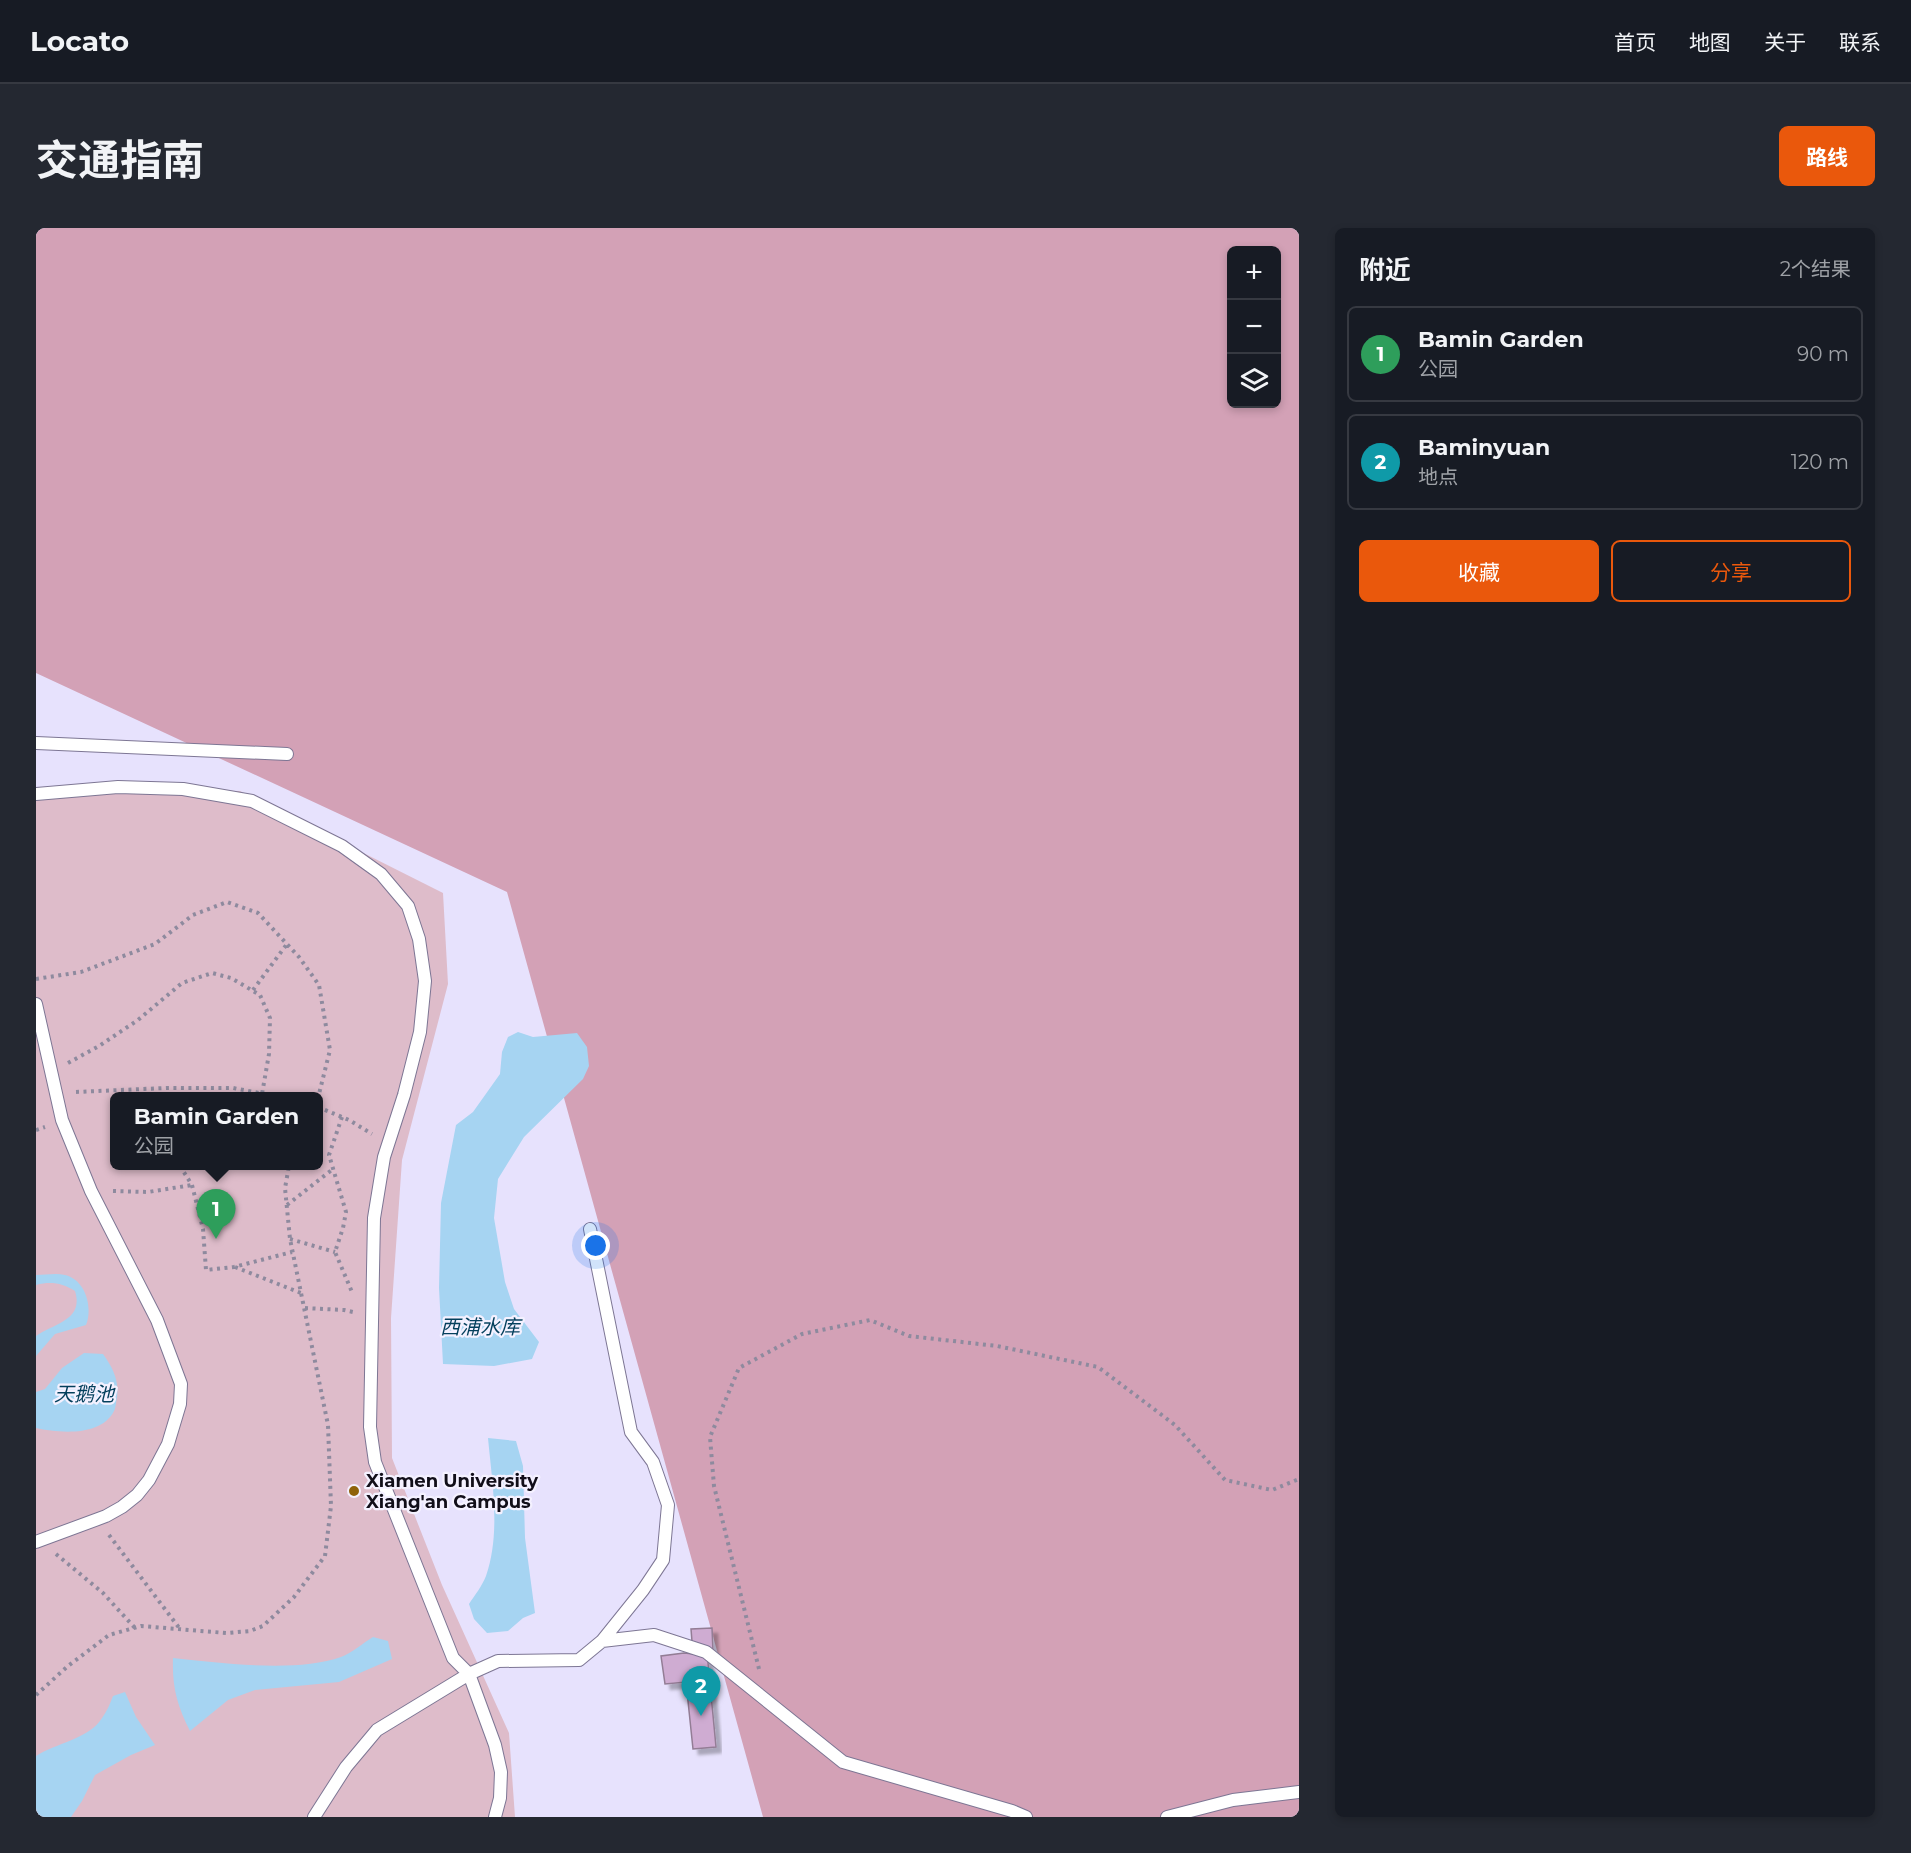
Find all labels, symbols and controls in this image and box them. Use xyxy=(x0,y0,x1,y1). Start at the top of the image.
text: Locato xyxy=(30,24,129,58)
text: 首页 xyxy=(1614,30,1656,55)
text: 地图 xyxy=(1689,30,1731,55)
text: 关于 xyxy=(1764,30,1806,55)
text: 联系 xyxy=(1839,30,1881,55)
button: 路线 xyxy=(1779,126,1875,186)
text: 交通指南 xyxy=(36,134,204,186)
map controls xyxy=(1227,246,1281,408)
button: + xyxy=(1227,246,1281,300)
text: 附近 xyxy=(1359,254,1411,286)
text: 2个结果 xyxy=(1780,257,1851,281)
button: − xyxy=(1227,300,1281,354)
text: Bamin Garden xyxy=(1418,326,1584,353)
text: 1 xyxy=(1377,342,1384,366)
text: 90 m xyxy=(1797,342,1849,366)
button: layers xyxy=(1227,354,1281,408)
text: 公园 xyxy=(1418,357,1458,381)
text: Baminyuan xyxy=(1418,434,1550,461)
text: 2 xyxy=(1375,450,1386,474)
text: 120 m xyxy=(1791,450,1849,474)
text: 地点 xyxy=(1418,465,1458,489)
button: 收藏 xyxy=(1359,540,1599,602)
button: 分享 xyxy=(1611,540,1851,602)
popup xyxy=(110,1092,323,1170)
text: Bamin Garden xyxy=(134,1103,299,1130)
text: 公园 xyxy=(134,1134,174,1158)
pin: 1 xyxy=(196,1190,236,1239)
your location xyxy=(581,1231,610,1260)
water label: 西浦水库 xyxy=(440,1315,523,1339)
water label: 天鹅池 xyxy=(54,1382,116,1406)
place label: Xiamen University Xiang'an Campus xyxy=(366,1470,538,1513)
marker: Xiamen University Xiang'an Campus xyxy=(347,1484,361,1498)
pin: 2 xyxy=(682,1666,720,1716)

